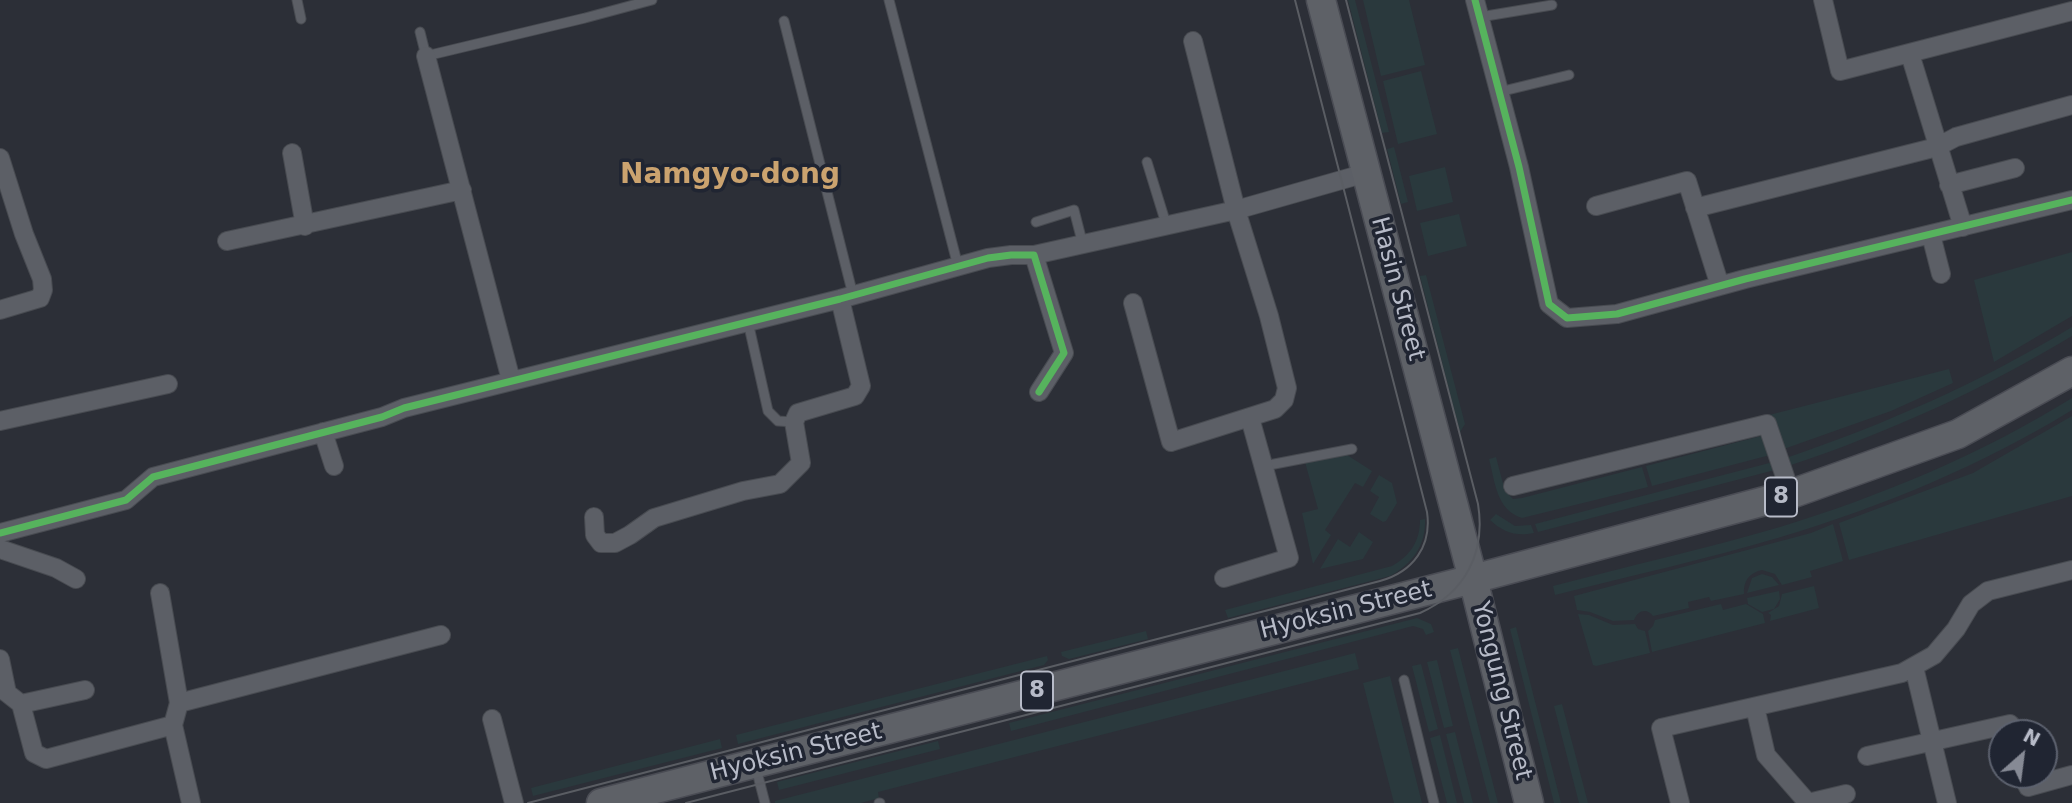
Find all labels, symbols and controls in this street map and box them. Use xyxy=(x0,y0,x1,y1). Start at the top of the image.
district label: Namgyo-dong xyxy=(620,159,840,193)
street label: Hasin Street xyxy=(1364,214,1430,364)
road number: 8 xyxy=(1765,477,1797,516)
street label: Hyoksin Street xyxy=(1257,576,1435,646)
street label: Yongung Street xyxy=(1465,599,1537,783)
road number: 8 xyxy=(1021,671,1053,710)
street label: Hyoksin Street xyxy=(707,718,885,788)
north arrow xyxy=(1988,719,2058,789)
text: N xyxy=(2020,724,2044,751)

